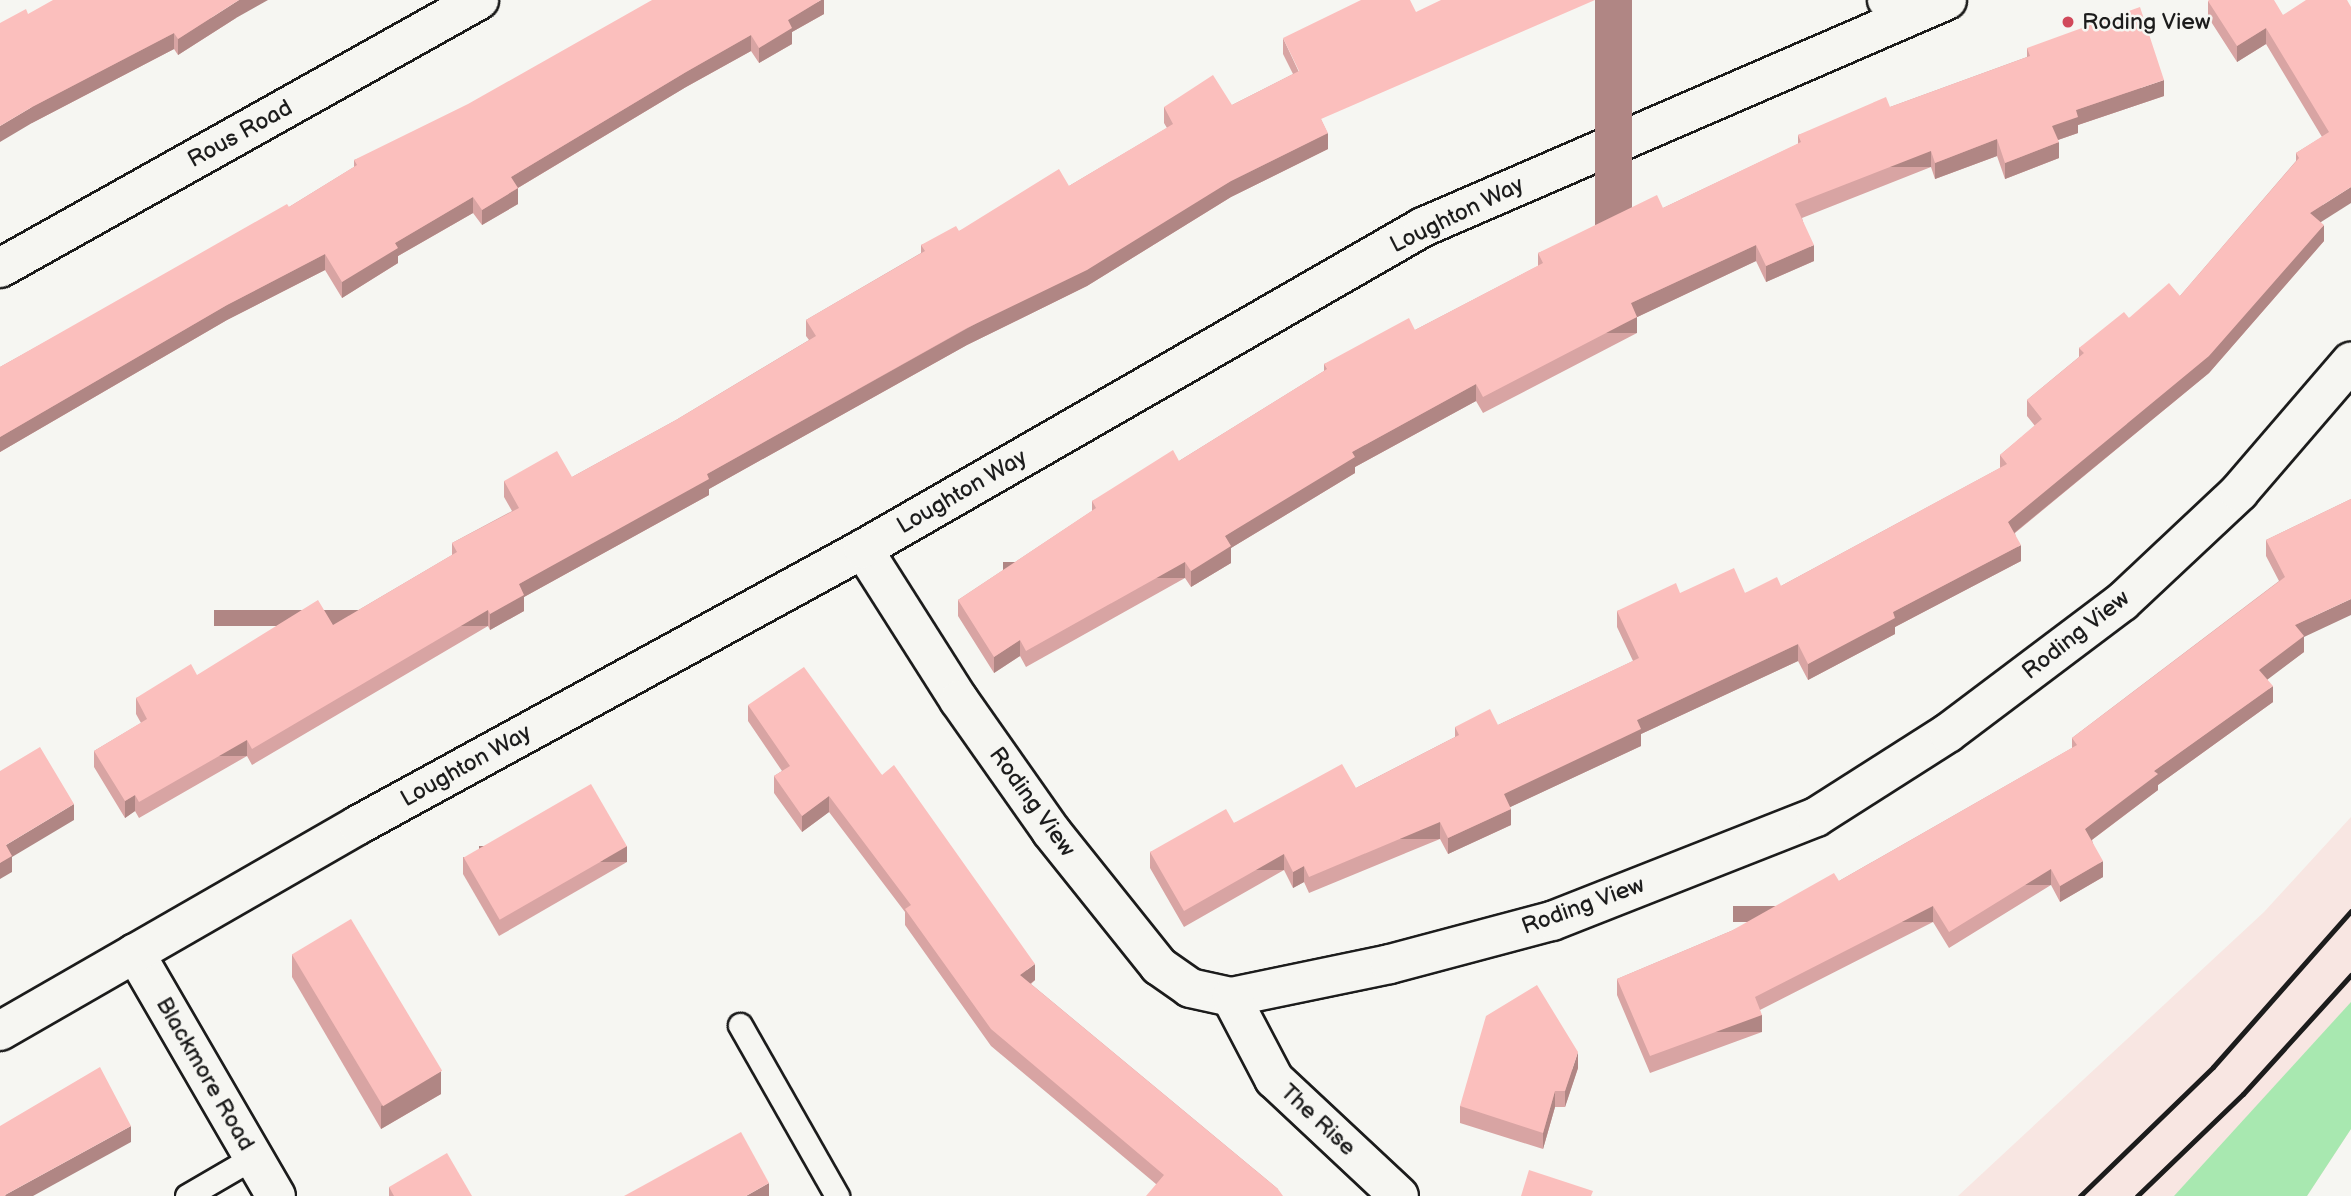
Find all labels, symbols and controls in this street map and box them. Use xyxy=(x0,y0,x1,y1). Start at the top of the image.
place label: Roding View xyxy=(2082,8,2211,36)
marker: Roding View xyxy=(2060,14,2076,30)
street label: Rous Road xyxy=(183,94,297,174)
street label: Loughton Way xyxy=(1385,171,1529,259)
street label: Loughton Way xyxy=(892,444,1032,540)
street label: Roding View xyxy=(2017,584,2135,686)
street label: Loughton Way xyxy=(396,719,536,813)
street label: Roding View xyxy=(983,742,1081,862)
street label: Roding View xyxy=(1518,871,1648,941)
street label: Blackmore Road xyxy=(150,992,260,1156)
street label: The Rise xyxy=(1275,1078,1361,1162)

